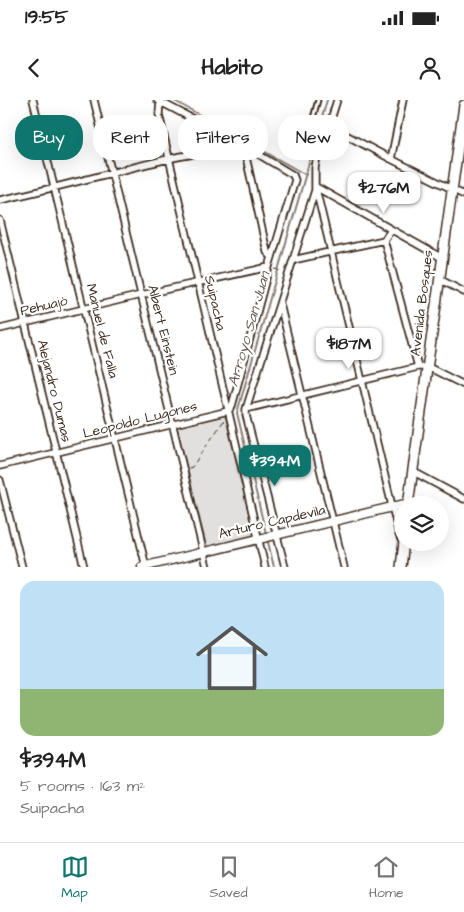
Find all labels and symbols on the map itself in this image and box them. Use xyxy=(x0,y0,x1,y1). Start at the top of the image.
pin: $276M xyxy=(349,172,419,214)
street label: Avenida Bosques xyxy=(406,249,438,357)
water label: Arroyo San Juan xyxy=(223,268,277,389)
street label: Suipacha xyxy=(199,273,231,333)
street label: Manuel de Falla xyxy=(81,282,123,380)
street label: Albert Einstein xyxy=(142,283,184,377)
street label: Pehuajó xyxy=(18,291,70,321)
pin: $187M xyxy=(314,328,384,370)
street label: Alejandro Dumas xyxy=(32,338,76,444)
street label: Leopoldo Lugones xyxy=(81,396,199,444)
pin: $394M xyxy=(240,444,310,487)
street label: Arturo Capdevila xyxy=(217,500,327,544)

